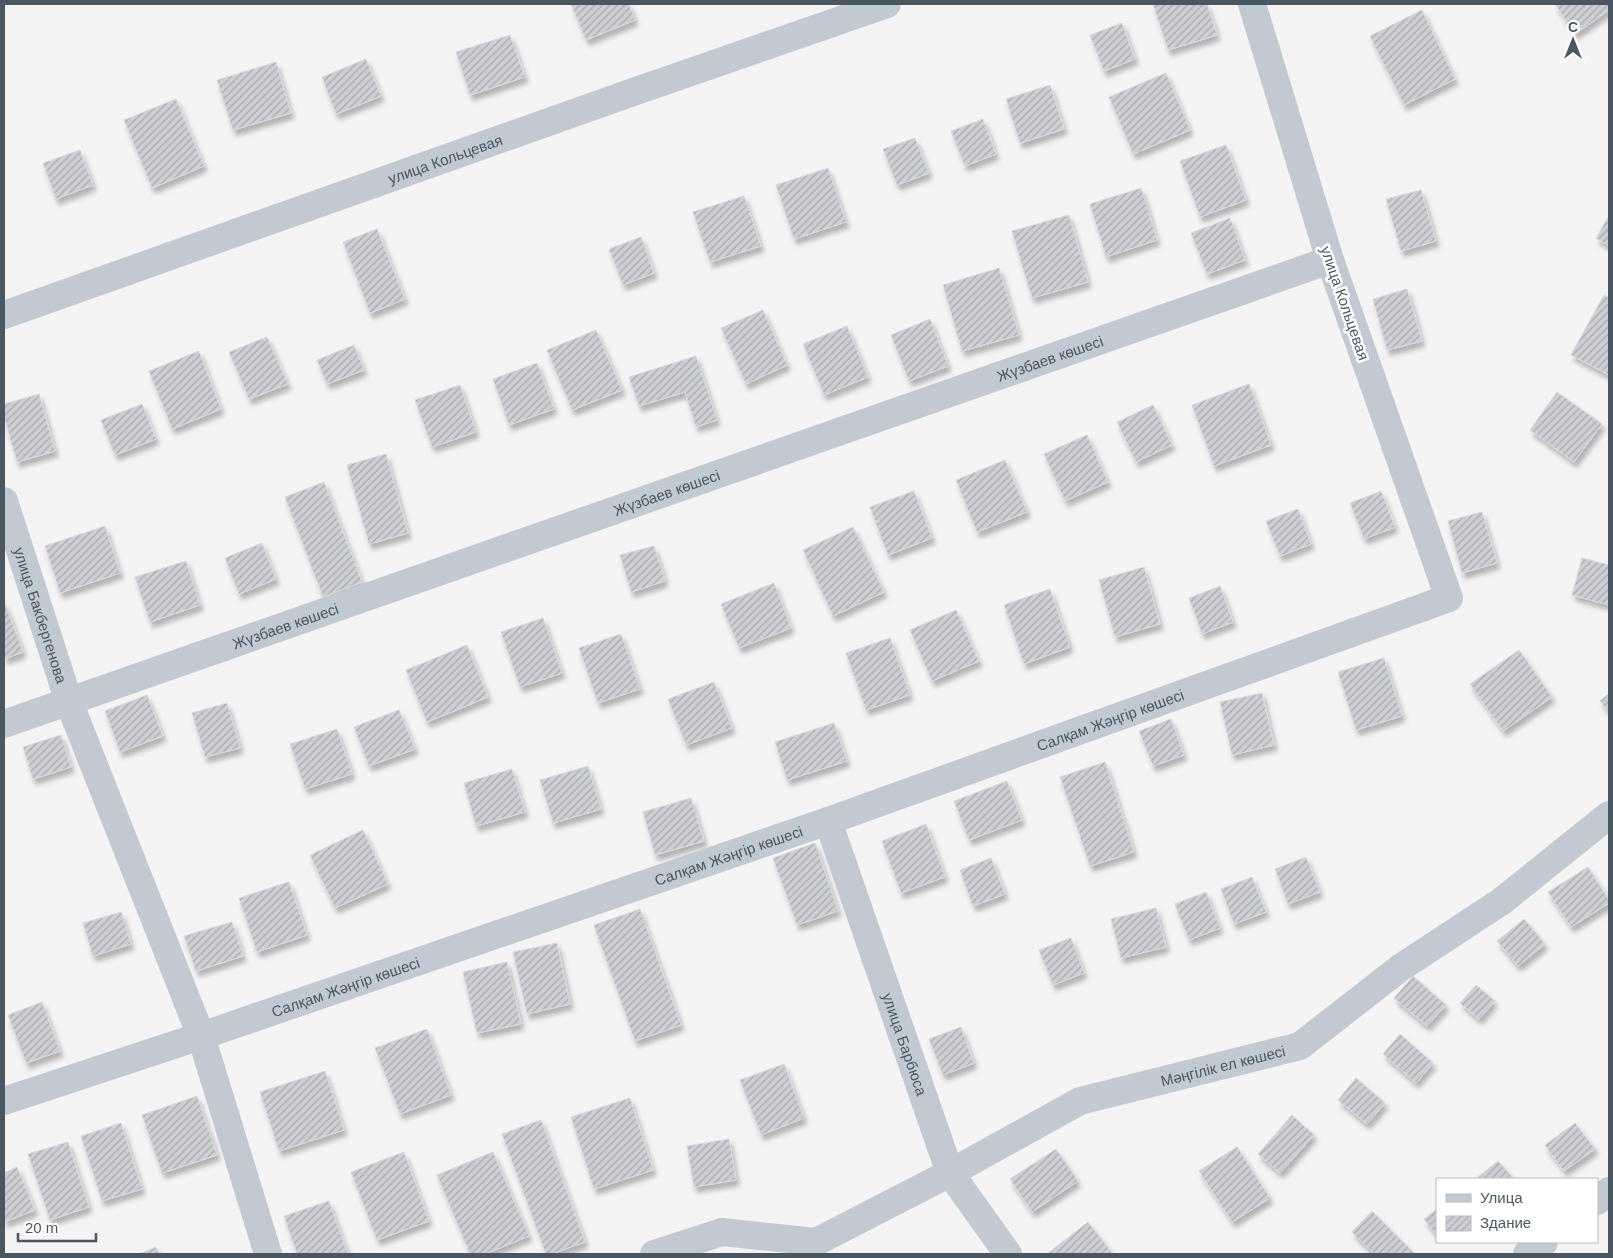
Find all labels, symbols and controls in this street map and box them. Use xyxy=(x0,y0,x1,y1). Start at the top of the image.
north arrow xyxy=(1548,15,1598,65)
text: С xyxy=(1568,19,1578,35)
street label: улица Кольцевая xyxy=(386,131,504,187)
street label: улица Кольцевая xyxy=(1317,244,1373,362)
street label: Жүзбаев көшесі xyxy=(994,332,1105,384)
street label: Жүзбаев көшесі xyxy=(611,466,722,519)
street label: улица Бакбергенова xyxy=(11,545,71,686)
street label: Жүзбаев көшесі xyxy=(230,599,341,652)
street label: Салқам Жәңгір көшесі xyxy=(1034,685,1186,754)
street label: Салқам Жәңгір көшесі xyxy=(652,822,805,888)
street label: Салқам Жәңгір көшесі xyxy=(269,953,422,1020)
street label: улица Барбюса xyxy=(880,990,931,1098)
street label: Мәңгілік ел көшесі xyxy=(1159,1042,1287,1089)
legend xyxy=(1436,1178,1598,1243)
text: Улица xyxy=(1480,1189,1523,1206)
scale bar xyxy=(18,1210,95,1242)
text: Здание xyxy=(1480,1214,1531,1231)
text: 20 m xyxy=(25,1219,58,1236)

